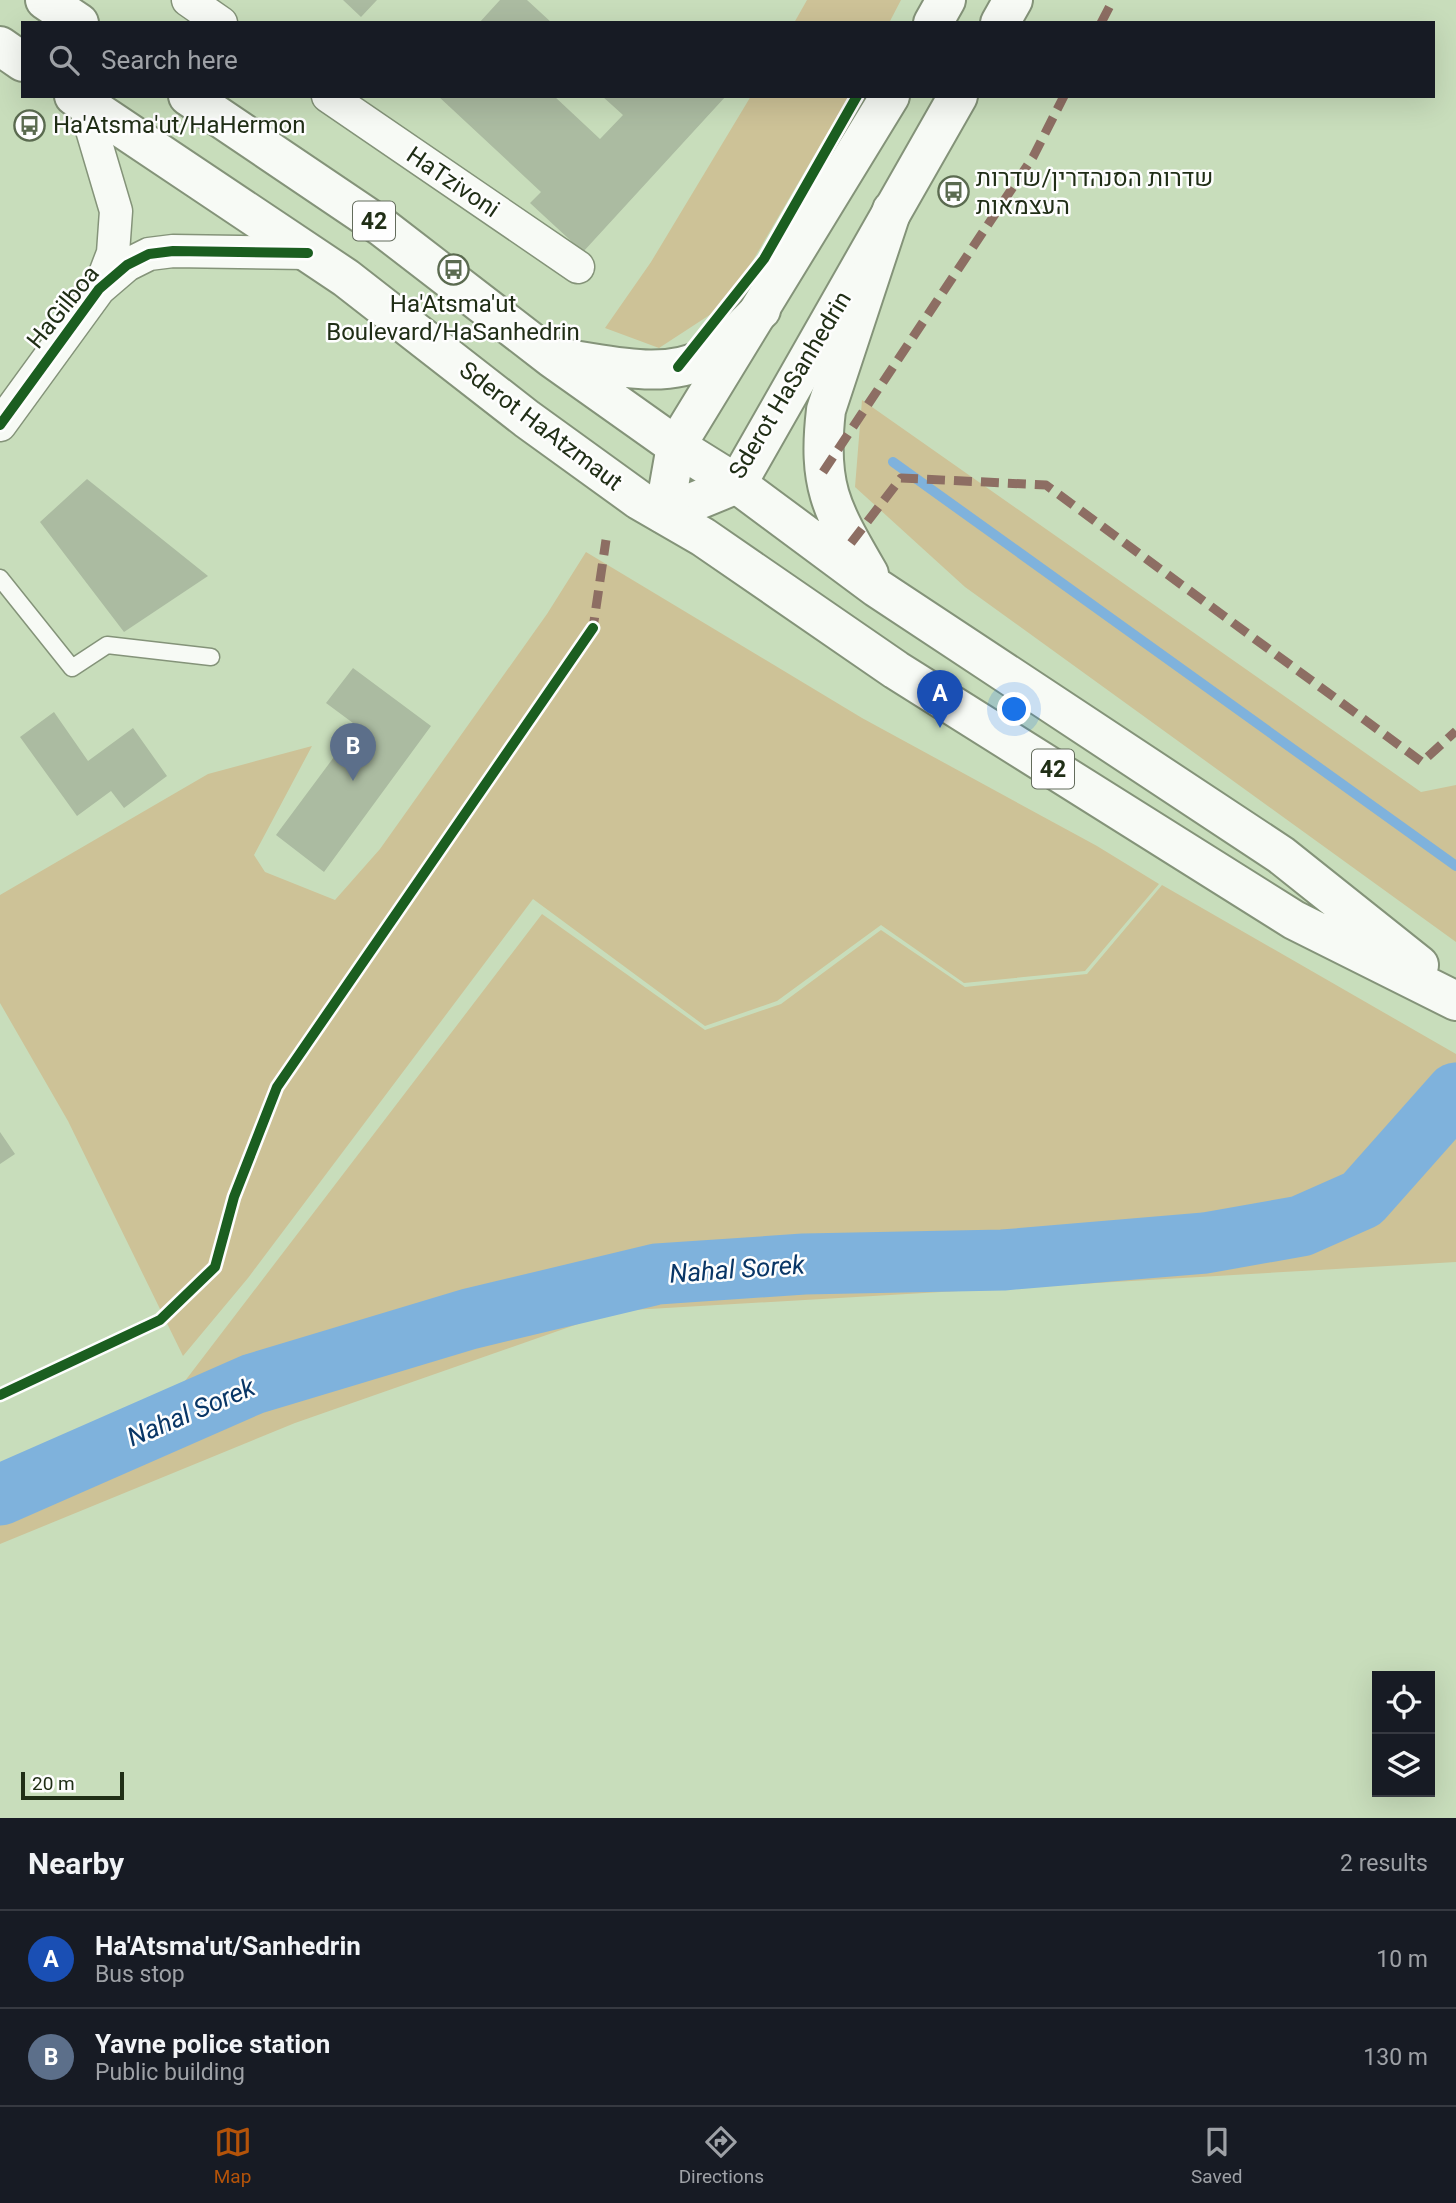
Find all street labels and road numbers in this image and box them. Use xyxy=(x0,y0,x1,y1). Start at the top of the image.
street label: HaTzivoni xyxy=(401,141,505,223)
road number: 42 xyxy=(353,202,395,241)
street label: HaGilboa xyxy=(21,260,105,354)
street label: Sderot HaSanhedrin xyxy=(723,286,857,484)
street label: Sderot HaAtzmaut xyxy=(454,356,628,496)
road number: 42 xyxy=(1032,750,1074,789)

